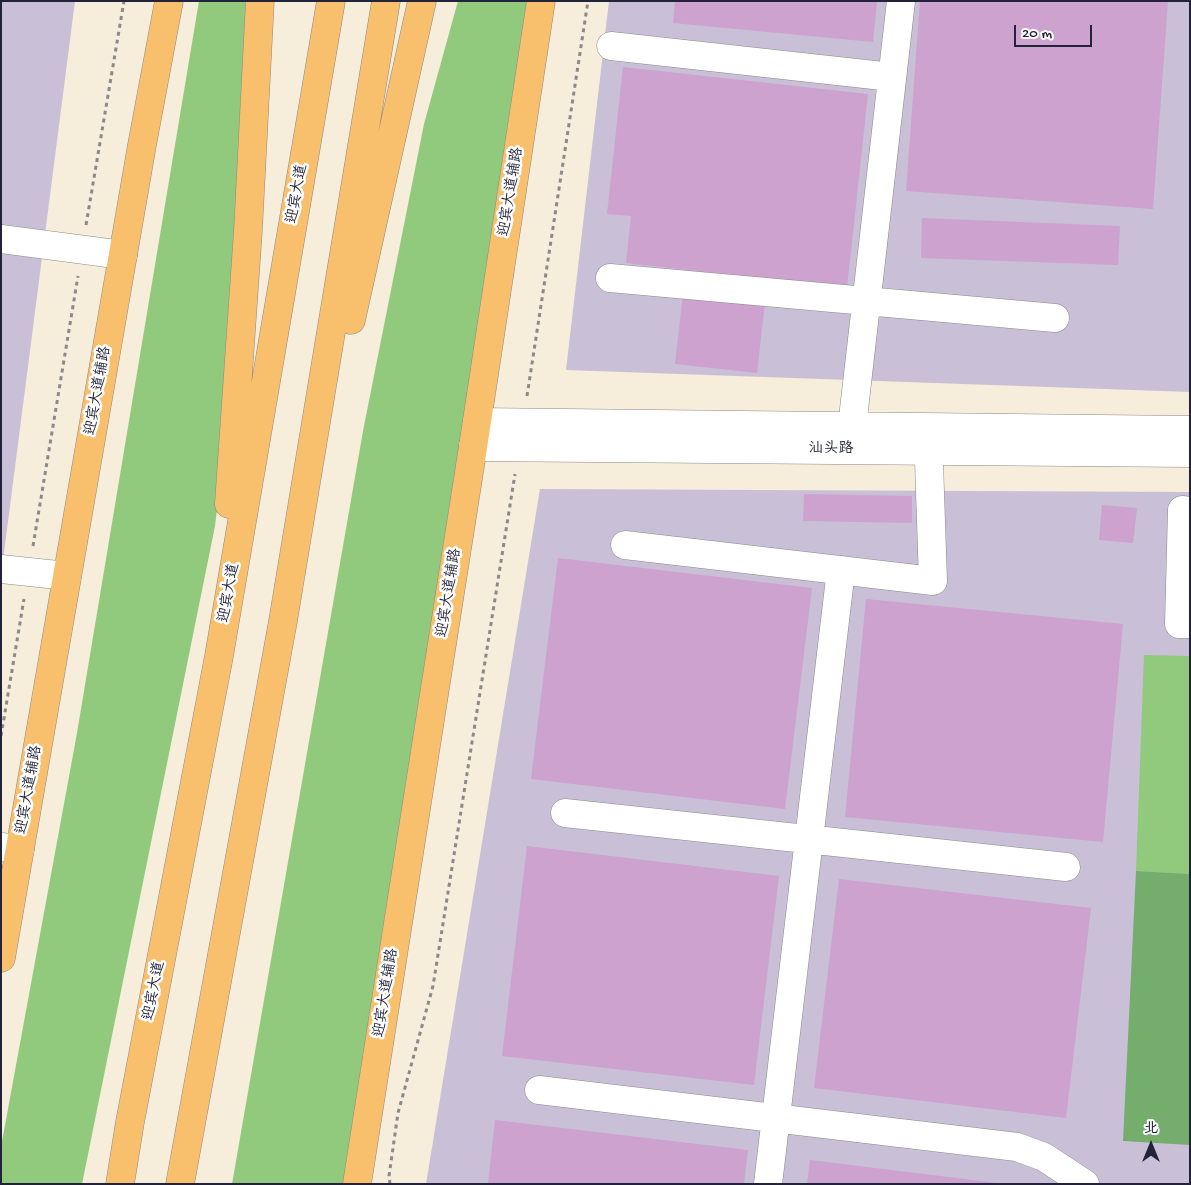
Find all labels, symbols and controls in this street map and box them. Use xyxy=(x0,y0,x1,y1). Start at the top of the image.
scale bar xyxy=(1016,15,1094,47)
text: 20 m xyxy=(1022,25,1052,43)
street label: 迎宾大道辅路 xyxy=(496,146,528,238)
street label: 迎宾大道 xyxy=(284,163,312,225)
street label: 迎宾大道辅路 xyxy=(82,345,116,437)
street label: 汕头路 xyxy=(809,441,853,459)
street label: 迎宾大道辅路 xyxy=(434,547,466,639)
street label: 迎宾大道 xyxy=(216,562,244,624)
street label: 迎宾大道辅路 xyxy=(13,744,47,836)
street label: 迎宾大道辅路 xyxy=(371,947,403,1039)
street label: 迎宾大道 xyxy=(140,960,170,1022)
north arrow xyxy=(1126,1120,1176,1170)
text: 北 xyxy=(1144,1121,1158,1138)

